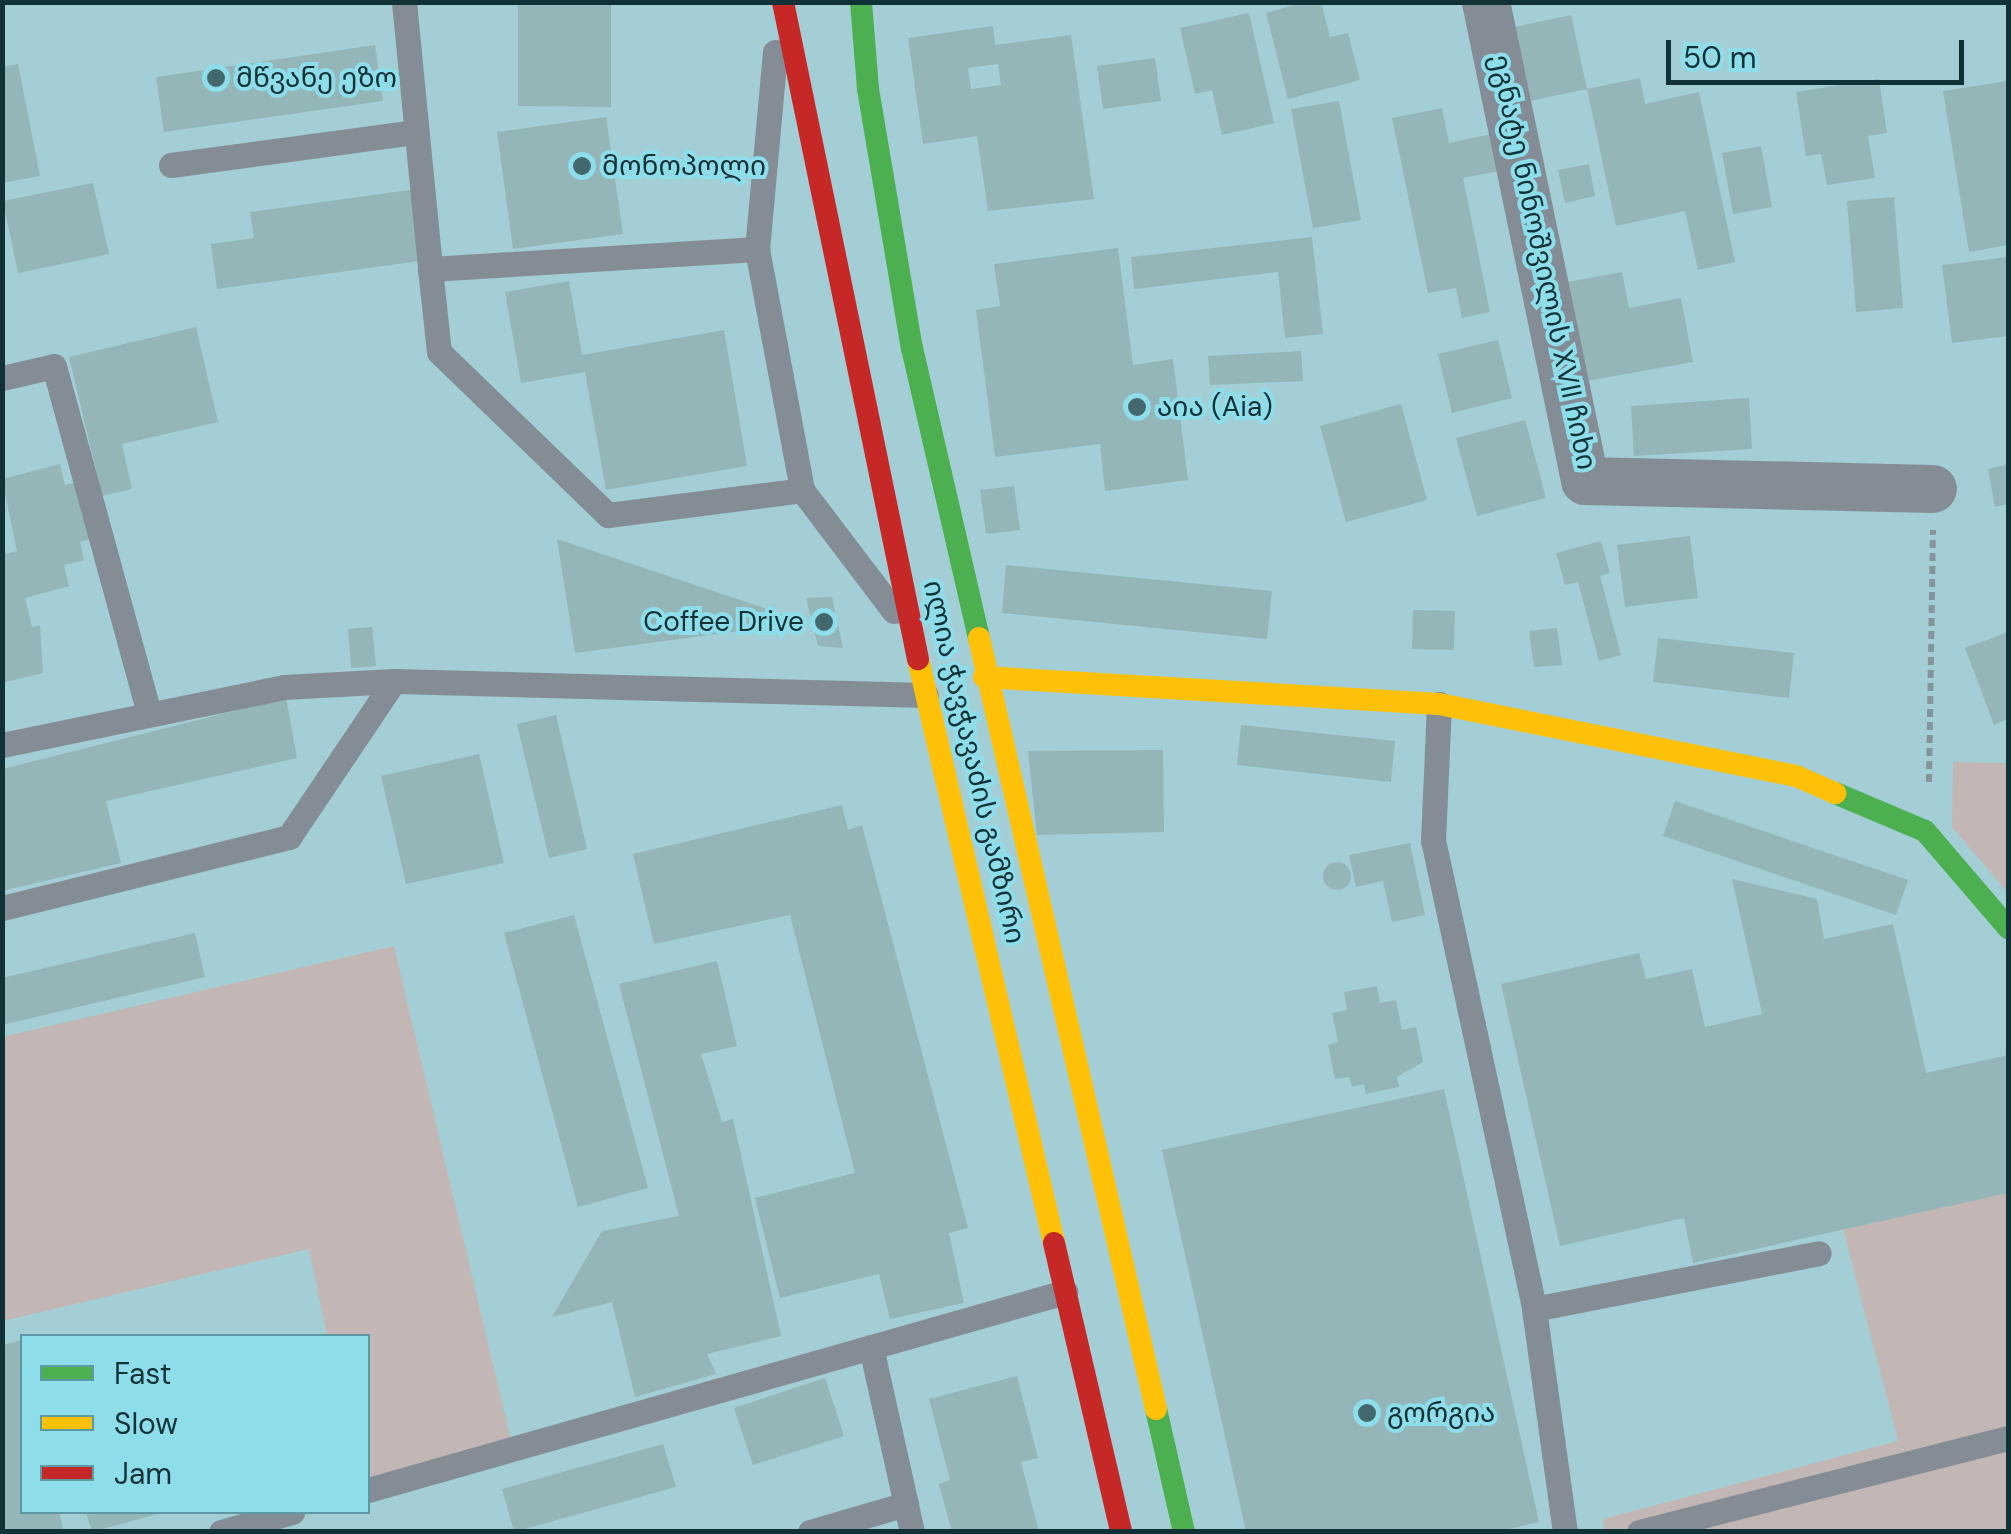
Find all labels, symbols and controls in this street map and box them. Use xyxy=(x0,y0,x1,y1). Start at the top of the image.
scale bar xyxy=(1671,20,1968,82)
text: 50 m xyxy=(1683,38,1757,77)
street label: ეგნატე ნინოშვილის XVII ჩიხი xyxy=(1482,51,1604,473)
place label: მწვანე ეზო xyxy=(236,61,397,95)
marker: მწვანე ეზო xyxy=(205,67,227,89)
place label: მონოპოლი xyxy=(602,149,766,183)
marker: მონოპოლი xyxy=(571,155,593,177)
place label: აია (Aia) xyxy=(1157,390,1272,424)
marker: აია (Aia) xyxy=(1126,396,1148,418)
street label: ილია ჭავჭავაძის გამზირი xyxy=(916,577,1032,947)
place label: Coffee Drive xyxy=(643,605,804,639)
marker: Coffee Drive xyxy=(813,611,835,633)
legend xyxy=(20,1334,370,1514)
text: Fast xyxy=(114,1354,172,1393)
place label: გორგია xyxy=(1387,1396,1495,1430)
marker: გორგია xyxy=(1356,1402,1378,1424)
text: Slow xyxy=(114,1404,178,1443)
text: Jam xyxy=(114,1454,172,1493)

